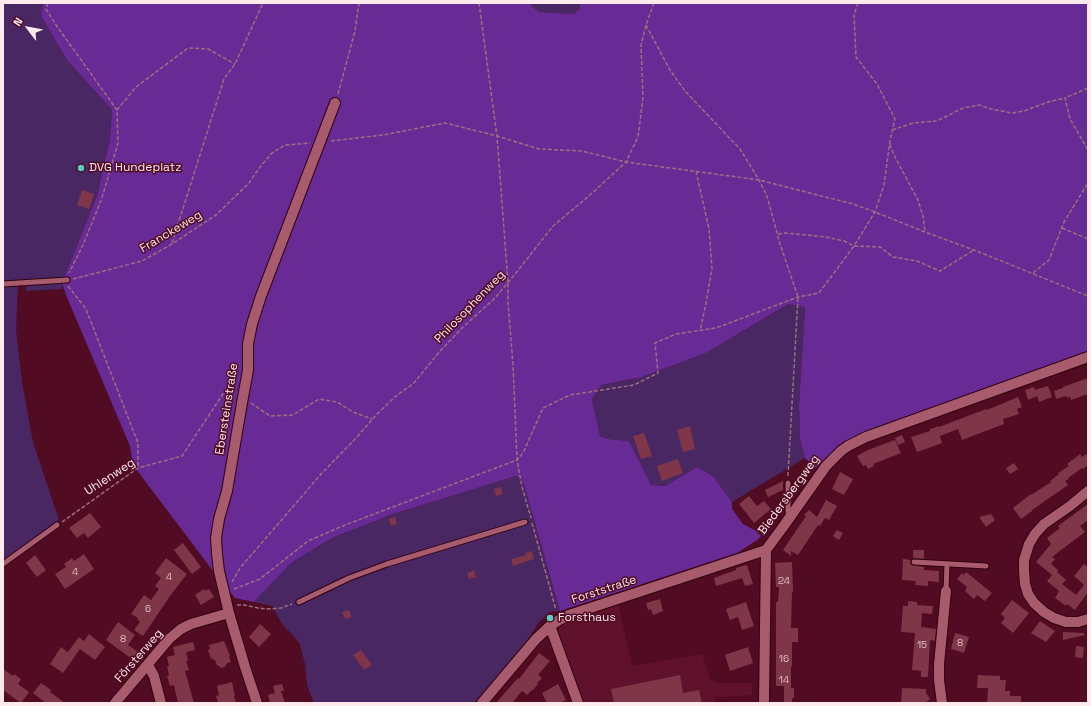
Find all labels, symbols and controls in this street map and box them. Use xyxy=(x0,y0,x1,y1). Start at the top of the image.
north arrow xyxy=(8,8,48,48)
text: N xyxy=(10,15,26,28)
place label: DVG Hundeplatz xyxy=(89,161,181,175)
marker: DVG Hundeplatz xyxy=(76,163,86,173)
street label: Franckeweg xyxy=(137,208,205,256)
street label: Philosophenweg xyxy=(432,268,508,346)
street label: Ebersteinstraße xyxy=(213,362,241,456)
street label: Biedersbergweg xyxy=(755,452,823,538)
street label: Uhlenweg xyxy=(82,455,138,499)
house number: 4 xyxy=(72,566,78,578)
house number: 4 xyxy=(166,571,172,583)
street label: Forststraße xyxy=(570,573,638,607)
house number: 24 xyxy=(778,575,790,587)
house number: 6 xyxy=(145,603,151,615)
place label: Forsthaus xyxy=(558,611,616,625)
marker: Forsthaus xyxy=(545,613,555,623)
street label: Försterweg xyxy=(112,627,166,685)
house number: 8 xyxy=(120,633,126,645)
house number: 8 xyxy=(957,637,963,649)
house number: 15 xyxy=(917,639,927,651)
house number: 16 xyxy=(779,653,789,665)
house number: 14 xyxy=(779,674,789,686)

